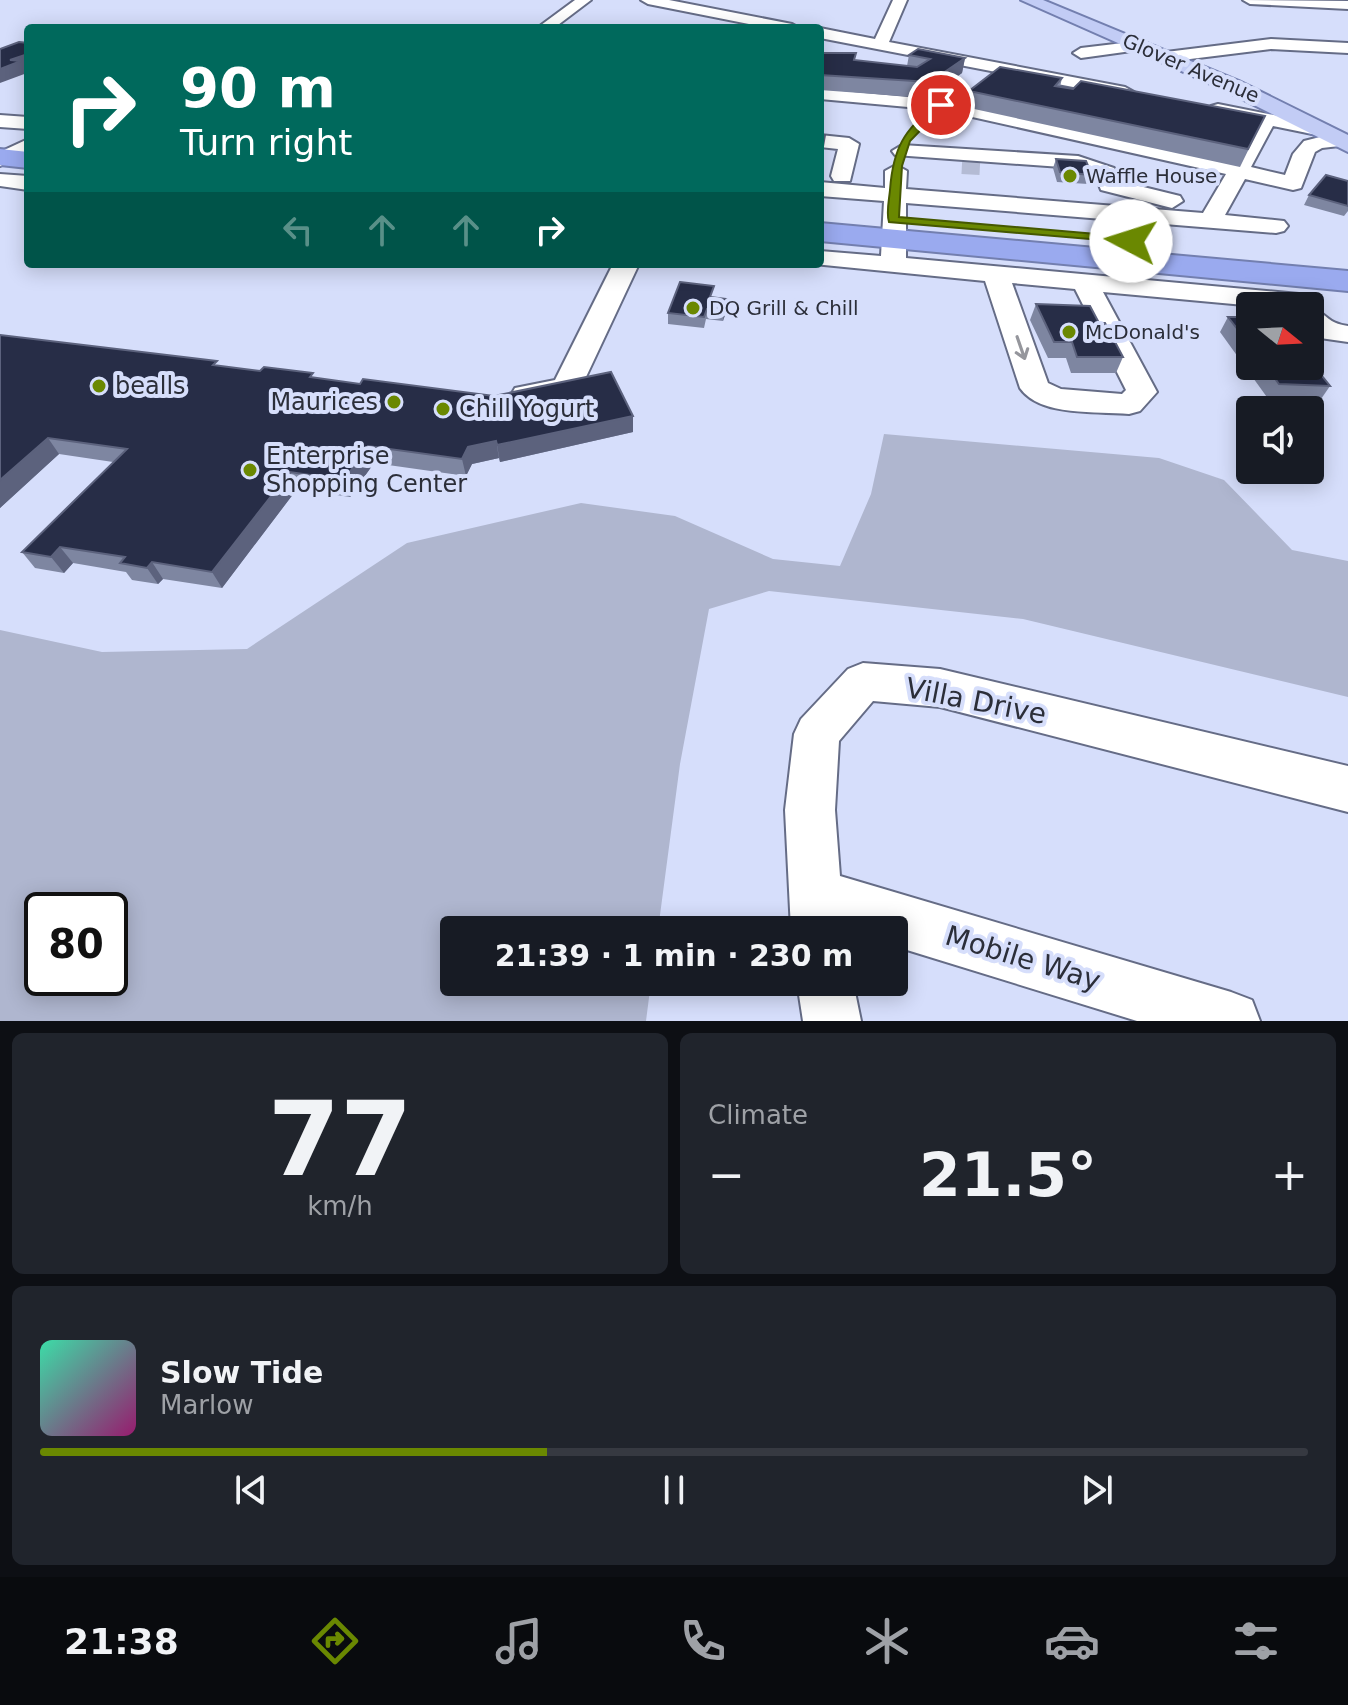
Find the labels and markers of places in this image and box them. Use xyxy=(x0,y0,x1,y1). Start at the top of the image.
pin xyxy=(907,71,975,139)
place label: Waffle House xyxy=(1086,164,1217,188)
marker: Waffle House xyxy=(1061,167,1079,185)
place label: DQ Grill & Chill xyxy=(709,296,859,320)
marker: DQ Grill & Chill xyxy=(684,299,702,317)
place label: McDonald's xyxy=(1085,320,1200,344)
marker: McDonald's xyxy=(1060,323,1078,341)
place label: bealls xyxy=(115,372,186,400)
marker: bealls xyxy=(90,377,108,395)
place label: Maurices xyxy=(270,388,378,416)
marker: Maurices xyxy=(385,393,403,411)
place label: Chill Yogurt xyxy=(459,395,594,423)
marker: Chill Yogurt xyxy=(434,400,452,418)
place label: Enterprise Shopping Center xyxy=(266,442,467,498)
marker: Enterprise Shopping Center xyxy=(241,461,259,479)

